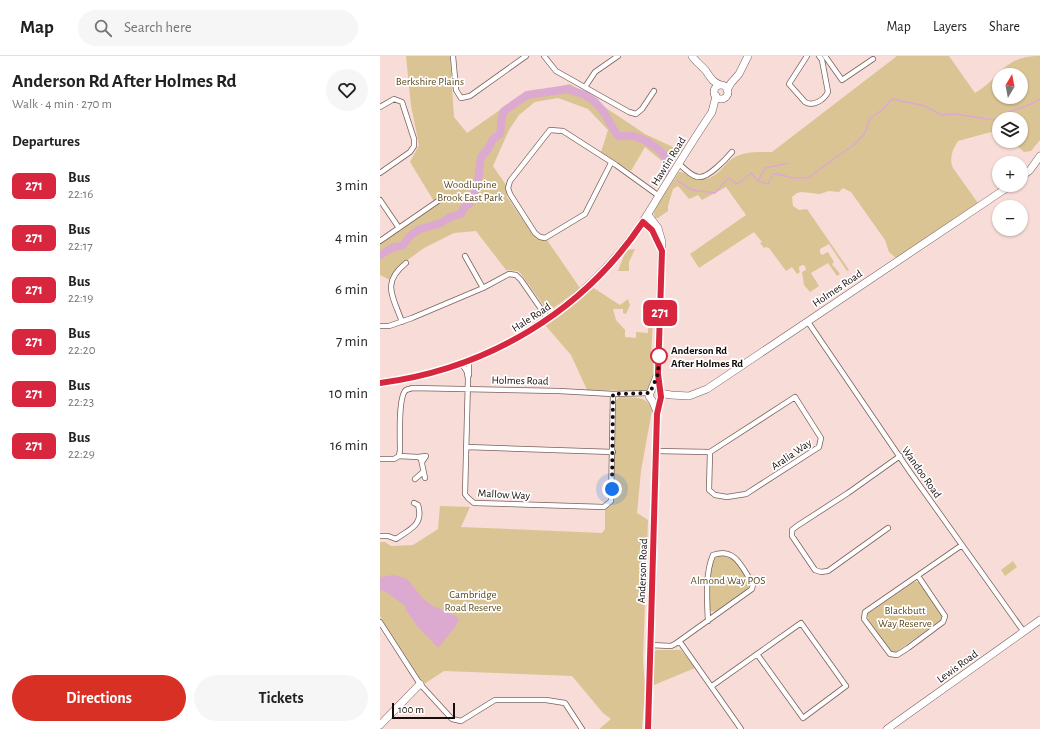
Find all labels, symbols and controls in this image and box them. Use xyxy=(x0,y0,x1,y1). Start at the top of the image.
search box xyxy=(78,10,358,46)
icon: search xyxy=(92,17,114,39)
text: Map xyxy=(20,18,54,37)
text: Search here xyxy=(124,20,192,35)
text: Map xyxy=(886,20,911,34)
text: Layers xyxy=(933,20,967,34)
text: Share xyxy=(989,20,1020,34)
north arrow xyxy=(992,68,1028,104)
map controls xyxy=(992,68,1028,236)
button: heart xyxy=(326,69,368,111)
text: Anderson Rd After Holmes Rd xyxy=(12,72,237,91)
park label: Berkshire Plains xyxy=(396,76,464,87)
text: Walk · 4 min · 270 m xyxy=(12,98,112,111)
button: layers xyxy=(992,112,1028,148)
text: Departures xyxy=(12,134,80,149)
street label: Hawtin Road xyxy=(649,135,688,188)
button: + xyxy=(992,156,1028,192)
text: Bus xyxy=(68,170,90,185)
text: 3 min xyxy=(336,178,368,193)
text: 271 xyxy=(25,179,43,193)
park label: Woodlupine Brook East Park xyxy=(437,179,503,203)
text: 22:16 xyxy=(68,188,93,201)
button: − xyxy=(992,200,1028,236)
text: Bus xyxy=(68,222,90,237)
text: 4 min xyxy=(335,230,368,245)
text: 271 xyxy=(25,231,43,245)
text: 22:17 xyxy=(68,240,93,253)
street label: Holmes Road xyxy=(811,268,864,309)
text: Bus xyxy=(68,274,90,289)
text: 6 min xyxy=(335,282,368,297)
text: 271 xyxy=(25,283,43,297)
text: 22:19 xyxy=(68,292,93,305)
line badge: 271 xyxy=(637,300,683,326)
street label: Hale Road xyxy=(510,301,553,334)
text: 271 xyxy=(651,306,669,320)
text: Bus xyxy=(68,326,90,341)
text: 7 min xyxy=(336,334,368,349)
text: 271 xyxy=(25,335,43,349)
text: 22:20 xyxy=(68,344,96,357)
place label: Anderson Rd After Holmes Rd xyxy=(671,345,743,369)
marker: Anderson Rd After Holmes Rd xyxy=(650,347,668,365)
street label: Holmes Road xyxy=(491,375,549,387)
text: Bus xyxy=(68,378,90,393)
text: 10 min xyxy=(329,386,368,401)
text: 271 xyxy=(25,387,43,401)
text: 22:23 xyxy=(68,396,94,409)
text: Bus xyxy=(68,430,90,445)
street label: Aralia Way xyxy=(769,437,814,472)
text: 16 min xyxy=(330,438,368,453)
text: 271 xyxy=(25,439,43,453)
street label: Wandoo Road xyxy=(900,445,943,500)
text: 22:29 xyxy=(68,448,95,461)
your location xyxy=(602,479,622,499)
street label: Mallow Way xyxy=(478,488,531,501)
street label: Anderson Road xyxy=(636,538,649,604)
park label: Almond Way POS xyxy=(691,575,765,586)
park label: Cambridge Road Reserve xyxy=(445,589,501,613)
park label: Blackbutt Way Reserve xyxy=(878,605,932,629)
street label: Lewis Road xyxy=(935,648,980,685)
button: Directions xyxy=(12,675,186,721)
button: Tickets xyxy=(194,675,368,721)
scale bar xyxy=(392,701,455,720)
text: 100 m xyxy=(398,704,424,715)

